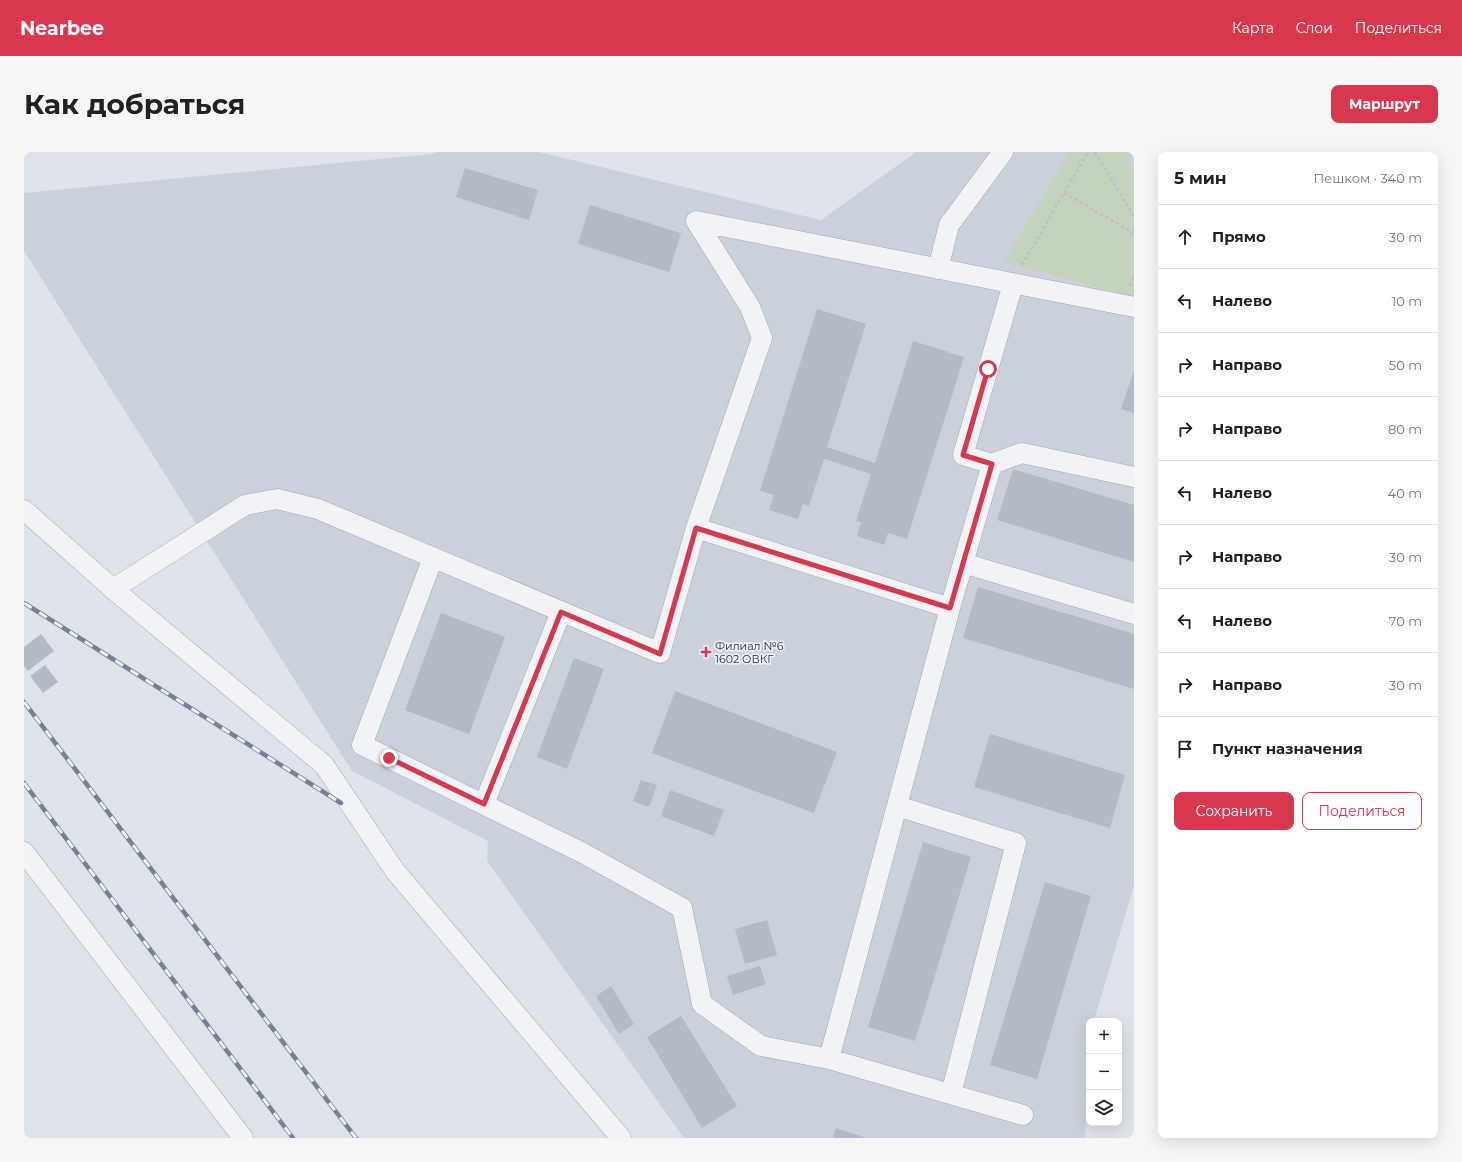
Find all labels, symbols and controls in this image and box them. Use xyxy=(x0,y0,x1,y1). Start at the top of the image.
text: Nearbee xyxy=(20,17,104,40)
text: Карта xyxy=(1232,19,1274,37)
text: Слои xyxy=(1296,19,1333,37)
text: Поделиться xyxy=(1355,19,1442,37)
button: Маршрут xyxy=(1331,85,1438,123)
text: Как добраться xyxy=(24,87,245,121)
text: 5 мин xyxy=(1174,168,1227,188)
text: Пешком · 340 m xyxy=(1313,170,1422,186)
icon: ahead xyxy=(1174,226,1196,248)
text: Прямо xyxy=(1212,227,1266,246)
text: 30 m xyxy=(1389,229,1422,245)
icon: left xyxy=(1174,290,1196,312)
text: Налево xyxy=(1212,291,1272,310)
text: 10 m xyxy=(1392,293,1422,309)
icon: right xyxy=(1174,354,1196,376)
text: Направо xyxy=(1212,355,1282,374)
text: 50 m xyxy=(1389,357,1422,373)
route start xyxy=(979,360,997,378)
icon: right xyxy=(1174,418,1196,440)
text: Направо xyxy=(1212,419,1282,438)
text: 80 m xyxy=(1388,421,1422,437)
icon: left xyxy=(1174,482,1196,504)
text: Налево xyxy=(1212,483,1272,502)
text: 40 m xyxy=(1388,485,1422,501)
icon: right xyxy=(1174,546,1196,568)
text: Направо xyxy=(1212,547,1282,566)
text: 30 m xyxy=(1389,549,1422,565)
icon: left xyxy=(1174,610,1196,632)
text: Налево xyxy=(1212,611,1272,630)
text: 70 m xyxy=(1389,613,1422,629)
place label: Филиал №6 1602 ОВКГ xyxy=(715,639,784,666)
marker: Филиал №6 1602 ОВКГ xyxy=(700,646,712,658)
icon: right xyxy=(1174,674,1196,696)
text: Направо xyxy=(1212,675,1282,694)
text: 30 m xyxy=(1389,677,1422,693)
icon: arrive xyxy=(1174,738,1196,760)
text: Пункт назначения xyxy=(1212,739,1363,758)
route end xyxy=(380,749,398,767)
button: Сохранить xyxy=(1174,792,1294,830)
button: Поделиться xyxy=(1302,792,1422,830)
map controls xyxy=(1086,1018,1122,1126)
button: + xyxy=(1086,1018,1122,1054)
button: − xyxy=(1086,1054,1122,1090)
button: layers xyxy=(1086,1090,1122,1126)

